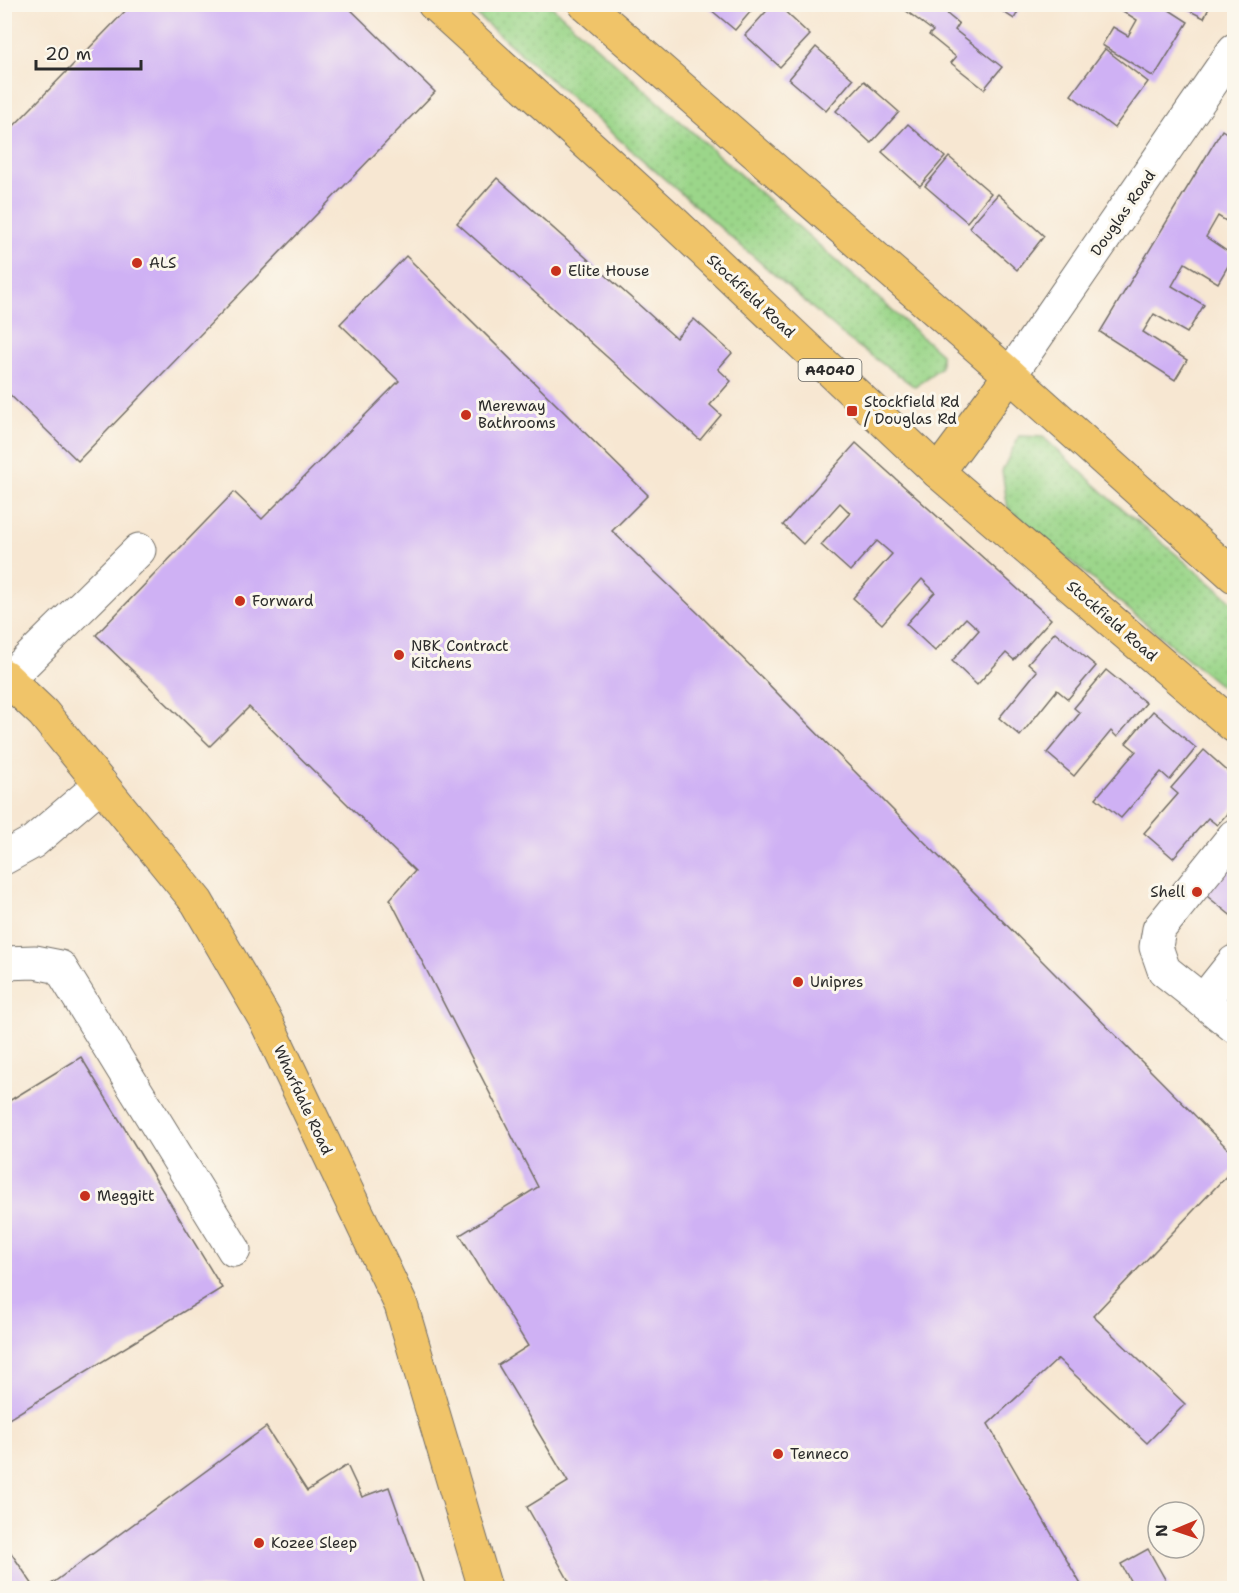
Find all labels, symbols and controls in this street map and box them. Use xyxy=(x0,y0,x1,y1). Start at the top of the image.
scale bar xyxy=(36,33,141,71)
text: 20 m xyxy=(45,42,91,66)
street label: Douglas Road xyxy=(1086,166,1160,260)
street label: Stockfield Road xyxy=(703,250,800,342)
place label: ALS xyxy=(149,253,176,273)
marker: ALS xyxy=(130,256,144,270)
place label: Elite House xyxy=(568,261,649,281)
marker: Elite House xyxy=(549,264,563,278)
road number: A4040 xyxy=(798,359,862,381)
place label: Stockfield Rd / Douglas Rd xyxy=(864,392,960,429)
place label: Mereway Bathrooms xyxy=(478,396,556,433)
marker: Stockfield Rd / Douglas Rd xyxy=(845,404,859,418)
marker: Mereway Bathrooms xyxy=(459,408,473,422)
street label: Stockfield Road xyxy=(1062,576,1162,666)
place label: Forward xyxy=(252,591,314,611)
marker: Forward xyxy=(233,594,247,608)
place label: NBK Contract Kitchens xyxy=(411,636,509,673)
marker: NBK Contract Kitchens xyxy=(392,648,406,662)
place label: Shell xyxy=(1150,882,1185,902)
marker: Shell xyxy=(1190,885,1204,899)
place label: Unipres xyxy=(810,972,863,992)
marker: Unipres xyxy=(791,975,805,989)
street label: Wharfdale Road xyxy=(269,1042,337,1158)
place label: Meggitt xyxy=(97,1186,155,1206)
marker: Meggitt xyxy=(78,1189,92,1203)
place label: Tenneco xyxy=(790,1444,849,1464)
marker: Tenneco xyxy=(771,1447,785,1461)
north arrow xyxy=(1146,1500,1206,1560)
text: N xyxy=(1151,1524,1172,1537)
place label: Kozee Sleep xyxy=(271,1533,357,1553)
marker: Kozee Sleep xyxy=(252,1536,266,1550)

